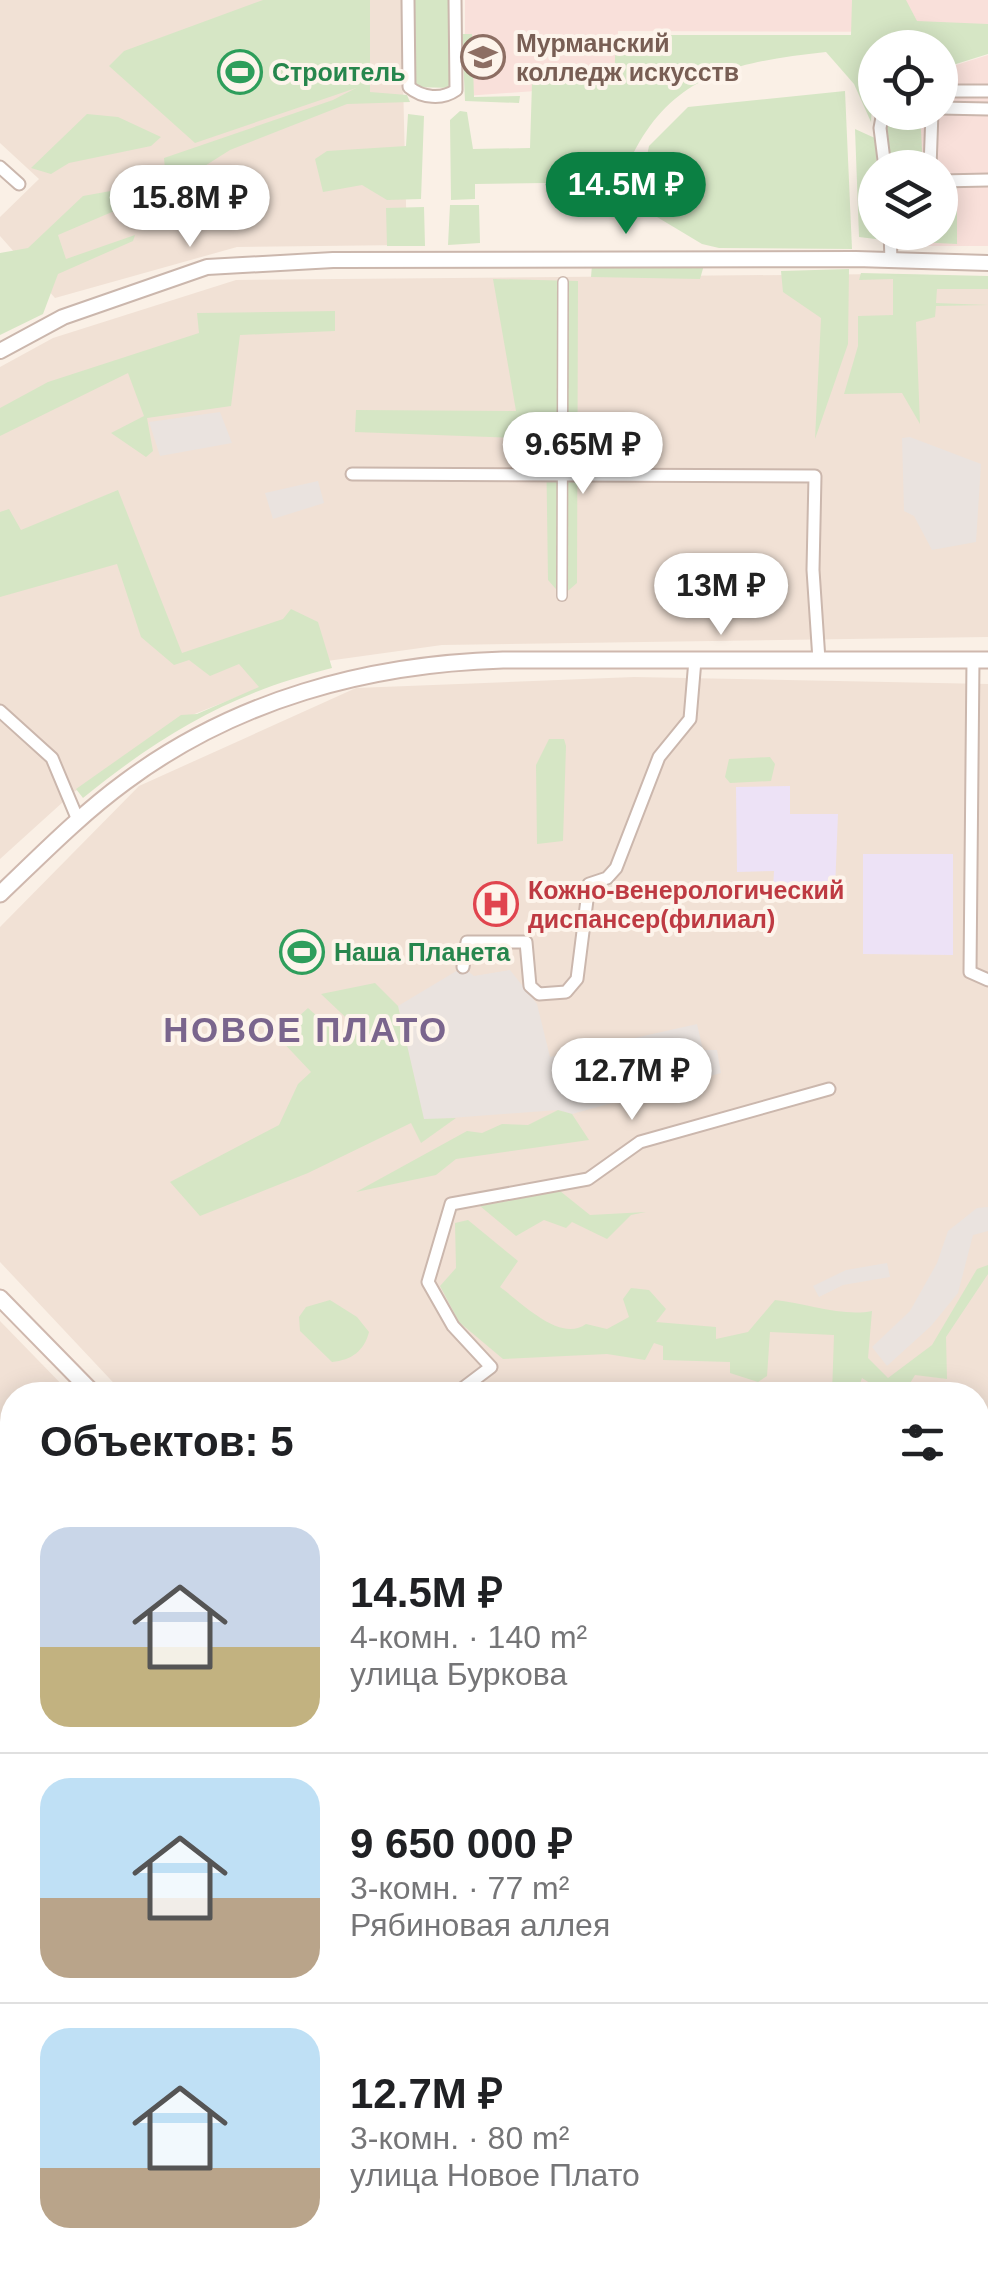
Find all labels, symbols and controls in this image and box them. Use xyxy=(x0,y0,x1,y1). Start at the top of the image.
place label: Мурманский колледж искусств xyxy=(516,29,739,86)
map controls xyxy=(858,30,958,250)
button: locate xyxy=(858,30,958,130)
school or university icon: Мурманский колледж искусств xyxy=(460,34,506,80)
sports icon: Строитель xyxy=(217,49,263,95)
place label: Строитель xyxy=(272,58,406,86)
button: layers xyxy=(858,150,958,250)
pin: 14.5M ₽ xyxy=(534,152,718,237)
pin: 15.8M ₽ xyxy=(98,165,282,250)
text: 14.5M ₽ xyxy=(568,166,684,202)
text: 15.8M ₽ xyxy=(132,179,248,215)
pin: 9.65M ₽ xyxy=(491,412,675,497)
text: 9.65M ₽ xyxy=(525,426,641,462)
pin: 13M ₽ xyxy=(651,553,791,638)
text: 13M ₽ xyxy=(676,567,766,603)
place label: Кожно-венерологический диспансер(филиал) xyxy=(528,876,844,933)
hospital icon: Кожно-венерологический диспансер(филиал) xyxy=(473,881,519,927)
sports icon: Наша Планета xyxy=(279,929,325,975)
place label: Наша Планета xyxy=(334,938,511,966)
district label: НОВОЕ ПЛАТО xyxy=(163,1010,449,1049)
pin: 12.7M ₽ xyxy=(540,1038,724,1123)
text: 12.7M ₽ xyxy=(574,1052,690,1088)
icon: filters xyxy=(895,1415,950,1470)
text: Объектов: 5 xyxy=(40,1418,294,1465)
icon: home xyxy=(120,1567,240,1687)
text: 14.5M ₽ xyxy=(350,1569,503,1616)
text: 4-комн. · 140 m² xyxy=(350,1619,587,1655)
text: улица Буркова xyxy=(350,1656,567,1692)
icon: home xyxy=(120,1818,240,1938)
text: 9 650 000 ₽ xyxy=(350,1820,573,1867)
text: 3-комн. · 77 m² xyxy=(350,1870,569,1906)
text: Рябиновая аллея xyxy=(350,1907,610,1943)
icon: home xyxy=(120,2068,240,2188)
text: 12.7M ₽ xyxy=(350,2070,503,2117)
text: 3-комн. · 80 m² xyxy=(350,2120,569,2156)
text: улица Новое Плато xyxy=(350,2157,640,2193)

